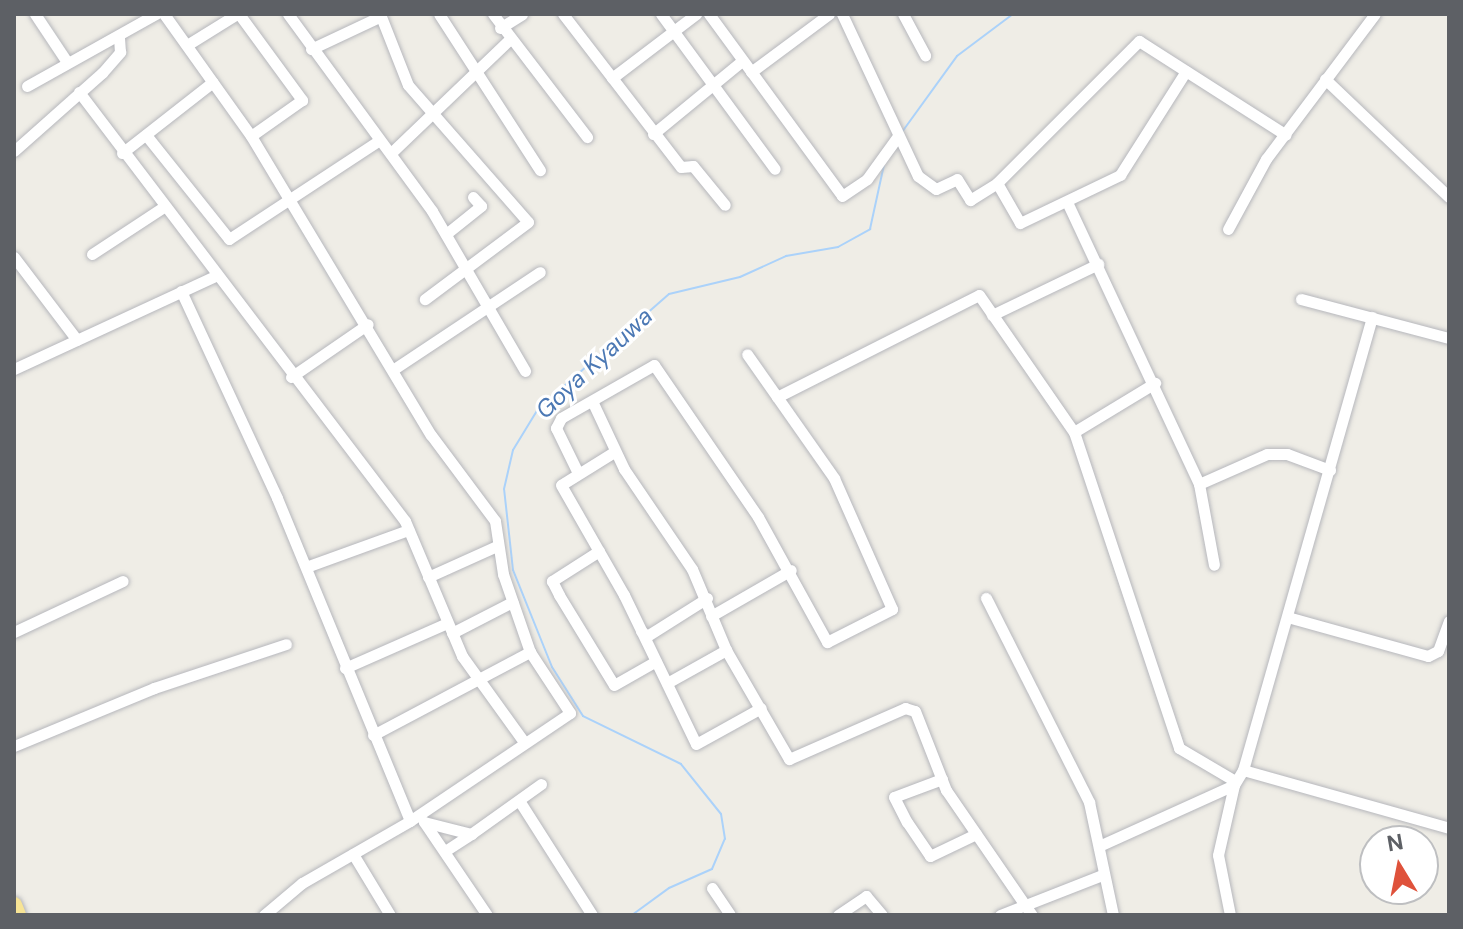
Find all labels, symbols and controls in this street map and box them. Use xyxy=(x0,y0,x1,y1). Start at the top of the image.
water label: Goya Kyauwa xyxy=(529,301,659,425)
north arrow xyxy=(1359,825,1439,905)
text: N xyxy=(1385,827,1406,859)

